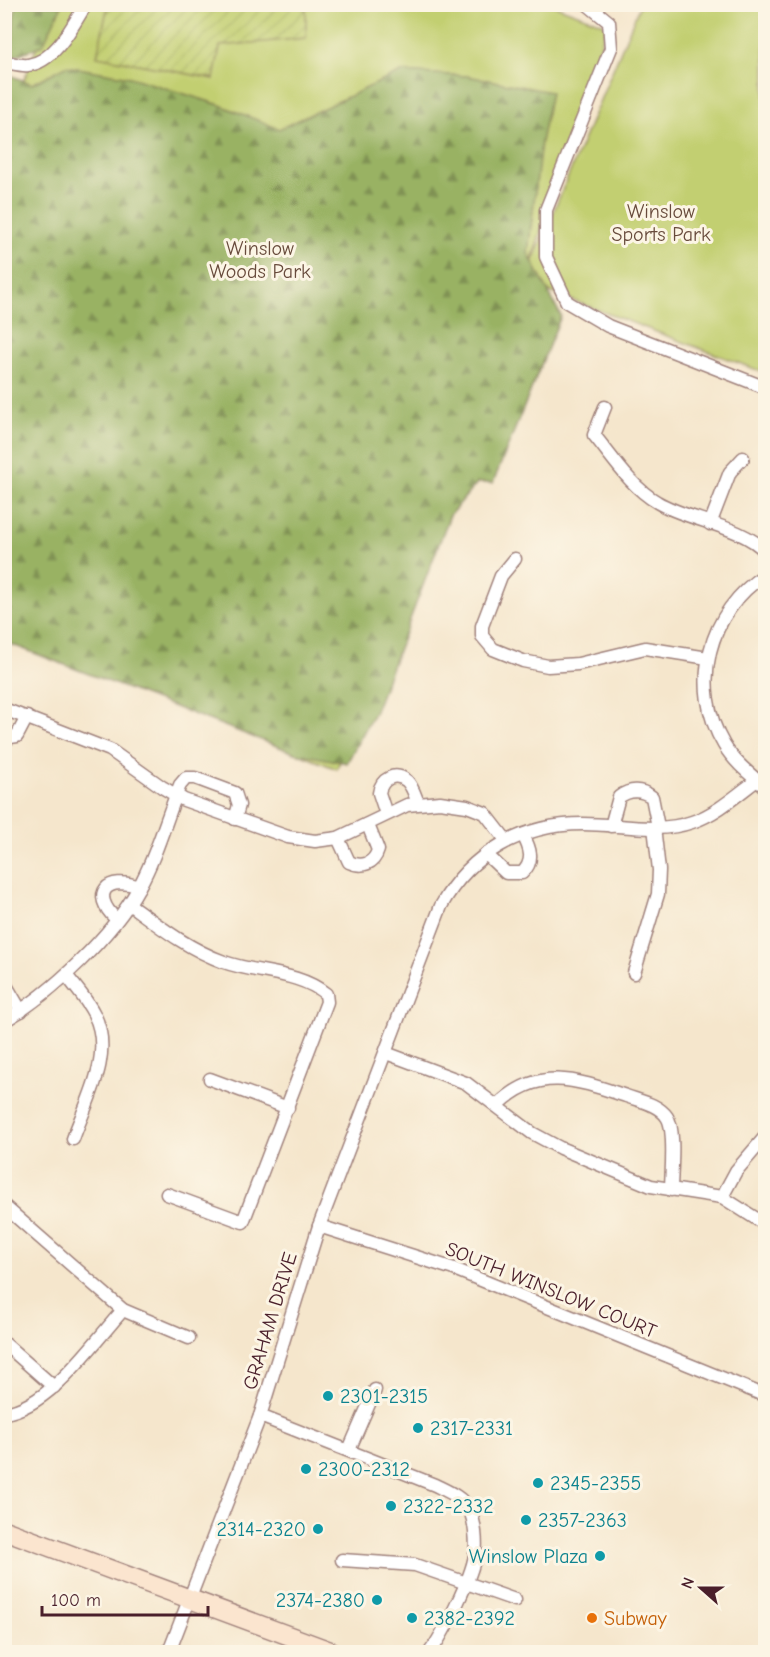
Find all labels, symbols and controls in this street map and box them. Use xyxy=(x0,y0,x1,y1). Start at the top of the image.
park label: Winslow Sports Park xyxy=(611,200,711,246)
park label: Winslow Woods Park xyxy=(209,237,311,283)
street label: SOUTH WINSLOW COURT xyxy=(442,1237,661,1343)
street label: GRAHAM DRIVE xyxy=(238,1250,302,1392)
place label: 2301-2315 xyxy=(340,1385,428,1408)
marker: 2301-2315 xyxy=(321,1389,335,1403)
place label: 2317-2331 xyxy=(430,1417,513,1440)
marker: 2317-2331 xyxy=(411,1421,425,1435)
place label: 2300-2312 xyxy=(318,1458,410,1481)
marker: 2300-2312 xyxy=(299,1462,313,1476)
place label: 2345-2355 xyxy=(550,1472,641,1495)
marker: 2345-2355 xyxy=(531,1476,545,1490)
place label: 2322-2332 xyxy=(403,1495,494,1518)
marker: 2322-2332 xyxy=(384,1499,398,1513)
place label: 2357-2363 xyxy=(538,1509,627,1532)
marker: 2357-2363 xyxy=(519,1513,533,1527)
place label: 2314-2320 xyxy=(217,1518,306,1541)
marker: 2314-2320 xyxy=(311,1522,325,1536)
place label: Winslow Plaza xyxy=(469,1545,588,1568)
marker: Winslow Plaza xyxy=(593,1549,607,1563)
north arrow xyxy=(671,1558,731,1618)
text: N xyxy=(678,1575,698,1591)
scale bar xyxy=(42,1579,208,1617)
place label: 2374-2380 xyxy=(276,1589,365,1612)
text: 100 m xyxy=(51,1590,101,1611)
marker: 2374-2380 xyxy=(370,1593,384,1607)
place label: 2382-2392 xyxy=(424,1607,515,1630)
place label: Subway xyxy=(604,1607,667,1630)
marker: 2382-2392 xyxy=(405,1611,419,1625)
marker: Subway xyxy=(585,1611,599,1625)

